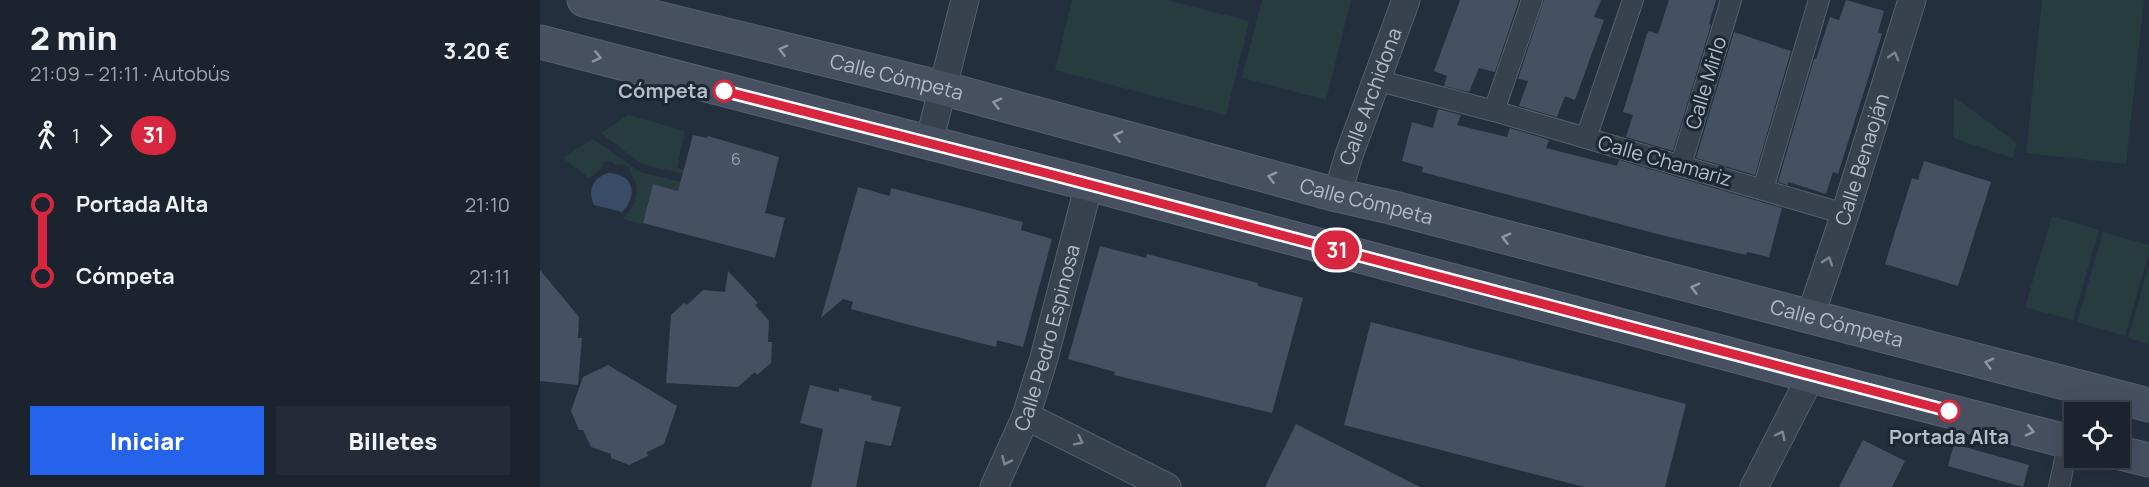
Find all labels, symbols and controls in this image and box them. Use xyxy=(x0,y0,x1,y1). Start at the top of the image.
text: 2 min xyxy=(30,15,118,60)
street label: Calle Archidona xyxy=(1333,24,1408,168)
street label: Calle Mirlo xyxy=(1679,33,1732,133)
text: 3.20 € xyxy=(444,36,510,66)
one-way arrow xyxy=(779,44,789,57)
street label: Calle Cómpeta xyxy=(827,47,966,106)
one-way arrow xyxy=(591,49,601,62)
one-way arrow xyxy=(1887,51,1899,62)
text: 21:09 – 21:11 · Autobús xyxy=(30,60,230,87)
place label: Cómpeta xyxy=(618,77,708,104)
marker: Cómpeta xyxy=(713,80,735,102)
street label: Calle Benaoján xyxy=(1828,90,1895,229)
one-way arrow xyxy=(992,98,1003,110)
icon: walk xyxy=(30,119,63,152)
icon: forward xyxy=(89,119,122,152)
text: 31 xyxy=(143,121,164,149)
text: 1 xyxy=(72,122,80,149)
street label: Calle Chamariz xyxy=(1595,128,1735,193)
one-way arrow xyxy=(1113,131,1123,144)
house number: 6 xyxy=(731,148,741,170)
one-way arrow xyxy=(1267,172,1277,185)
street label: Calle Cómpeta xyxy=(1297,172,1436,231)
text: Portada Alta xyxy=(76,189,208,219)
text: 21:10 xyxy=(465,191,510,218)
line badge: 31 xyxy=(1310,230,1364,270)
one-way arrow xyxy=(1501,233,1512,245)
text: 31 xyxy=(1326,236,1348,264)
street label: Calle Pedro Espinosa xyxy=(1007,242,1086,435)
one-way arrow xyxy=(1821,257,1834,267)
text: Cómpeta xyxy=(76,261,175,291)
text: 21:11 xyxy=(469,263,510,290)
one-way arrow xyxy=(1690,283,1700,295)
street label: Calle Cómpeta xyxy=(1768,293,1906,353)
one-way arrow xyxy=(1984,358,1995,370)
marker: Portada Alta xyxy=(1938,400,1960,422)
map controls xyxy=(2064,402,2130,468)
button: locate xyxy=(2064,402,2130,468)
button: Iniciar xyxy=(30,406,264,475)
button: Billetes xyxy=(276,406,510,475)
place label: Portada Alta xyxy=(1889,423,2009,450)
one-way arrow xyxy=(2025,424,2035,437)
one-way arrow xyxy=(1774,431,1785,441)
one-way arrow xyxy=(1072,434,1083,446)
one-way arrow xyxy=(1001,454,1013,465)

